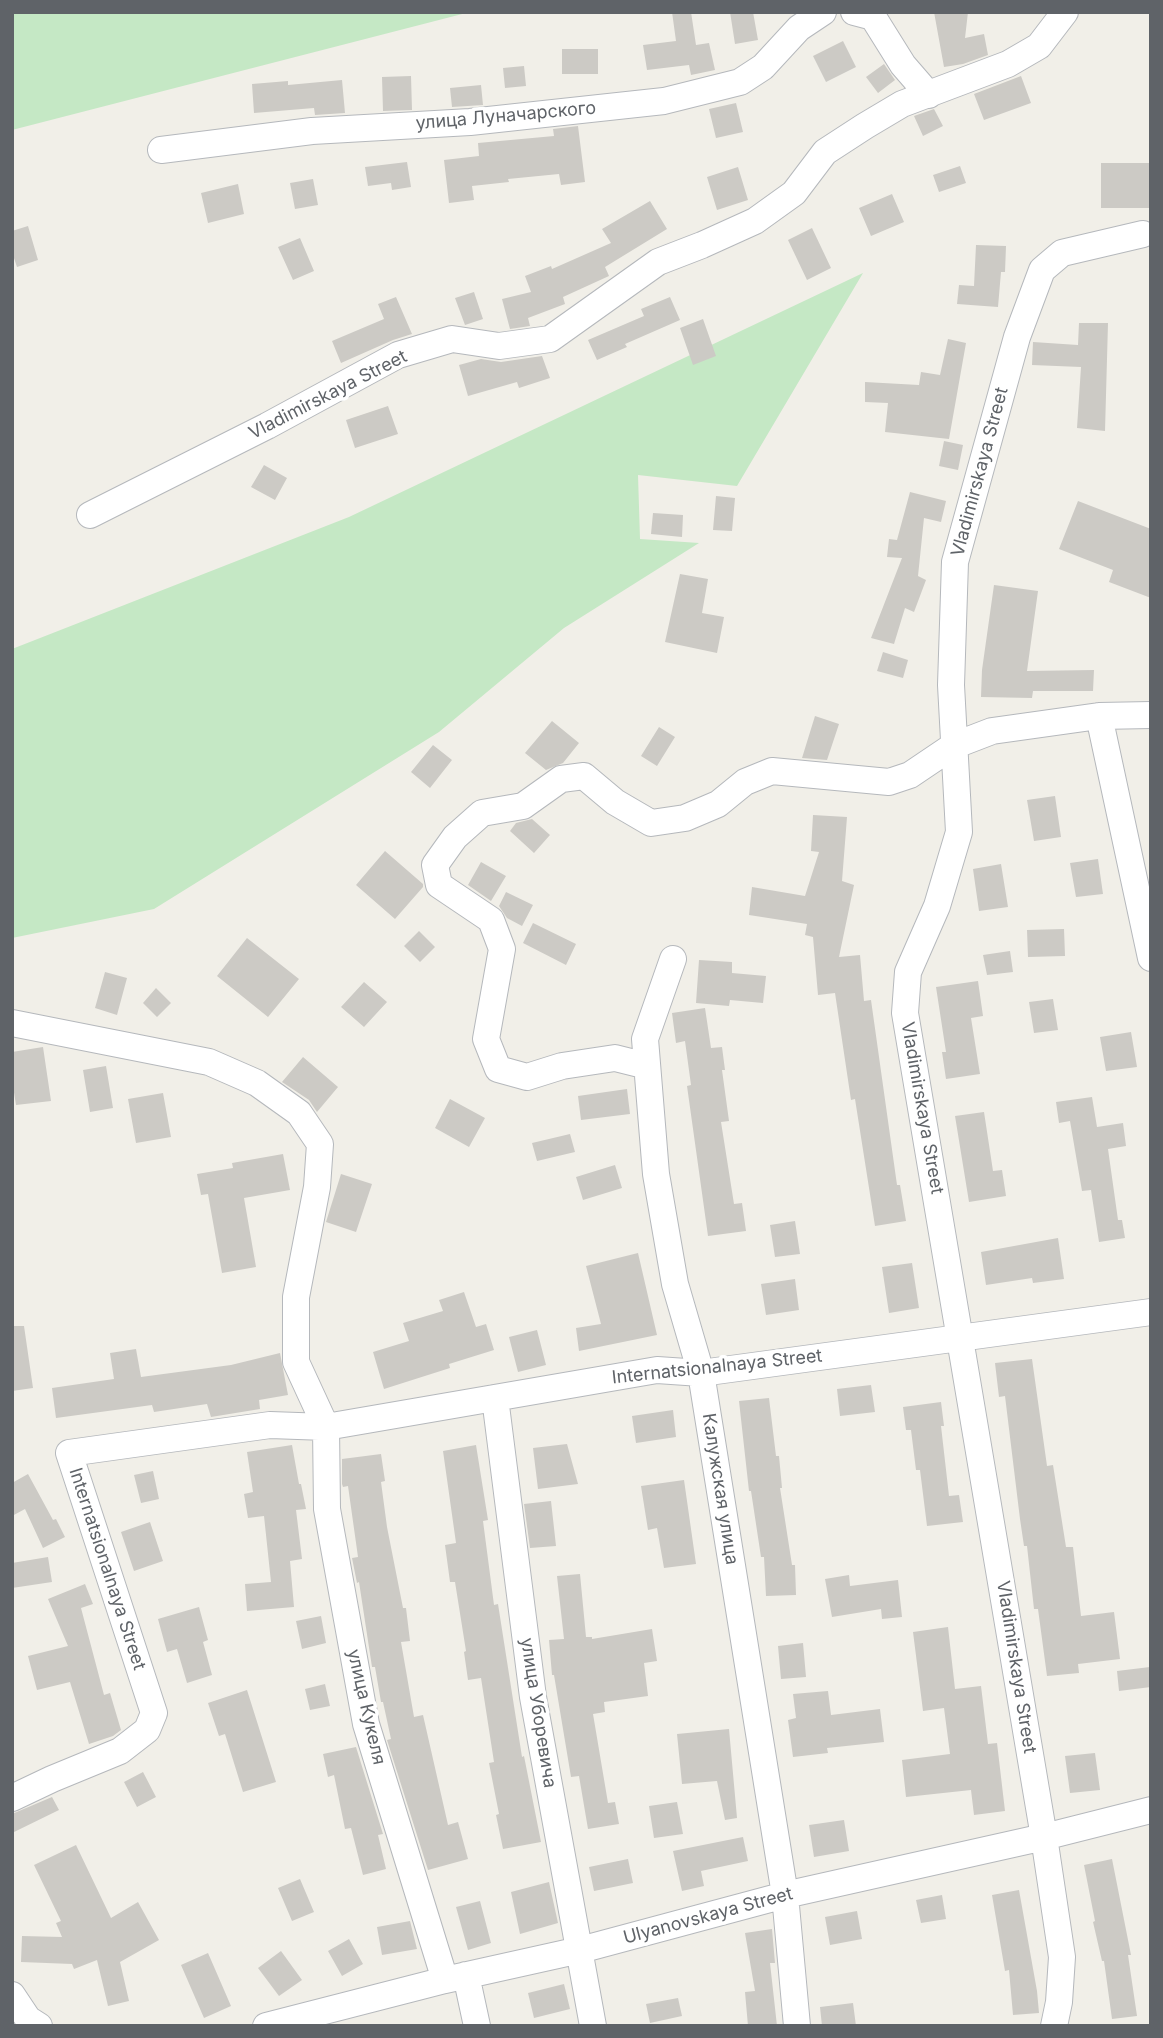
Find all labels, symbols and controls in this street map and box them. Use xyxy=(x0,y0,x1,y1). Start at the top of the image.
street label: улица Луначарского xyxy=(415,97,597,135)
street label: Vladimirskaya Street xyxy=(245,346,411,444)
street label: Vladimirskaya Street xyxy=(947,385,1013,559)
street label: Vladimirskaya Street xyxy=(896,1020,948,1196)
street label: Internatsionalnaya Street xyxy=(611,1345,823,1389)
street label: Калужская улица xyxy=(697,1412,743,1566)
street label: Internatsionalnaya Street xyxy=(64,1465,150,1673)
street label: Vladimirskaya Street xyxy=(992,1579,1040,1755)
street label: улица Уборевича xyxy=(515,1636,561,1790)
street label: улица Кукеля xyxy=(342,1647,390,1767)
street label: Ulyanovskaya Street xyxy=(621,1883,795,1949)

